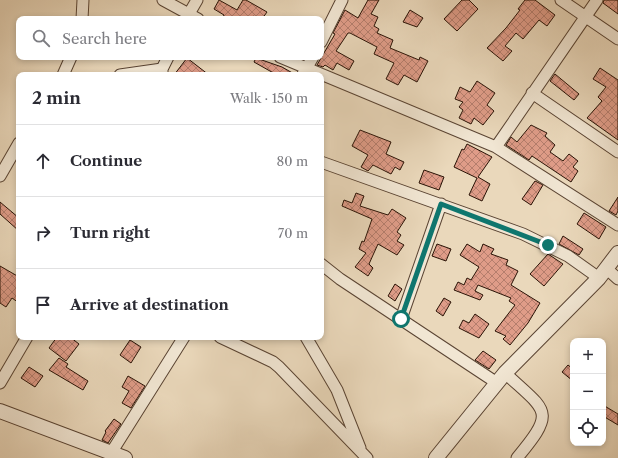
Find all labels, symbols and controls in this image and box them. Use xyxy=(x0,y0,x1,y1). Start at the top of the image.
search box xyxy=(16,16,324,60)
icon: search xyxy=(30,27,52,49)
text: Search here xyxy=(62,29,147,48)
text: 2 min xyxy=(32,88,81,108)
text: Walk · 150 m xyxy=(230,90,308,106)
icon: ahead xyxy=(32,150,54,172)
text: Continue xyxy=(70,151,142,170)
text: 80 m xyxy=(276,153,308,169)
icon: right xyxy=(32,222,54,244)
text: Turn right xyxy=(70,223,150,242)
text: 70 m xyxy=(278,225,308,241)
route end xyxy=(539,236,557,254)
icon: arrive xyxy=(32,294,54,316)
text: Arrive at destination xyxy=(70,295,229,314)
route start xyxy=(392,310,410,328)
map controls xyxy=(570,338,606,446)
button: + xyxy=(570,338,606,374)
button: − xyxy=(570,374,606,410)
button: locate xyxy=(570,410,606,446)

